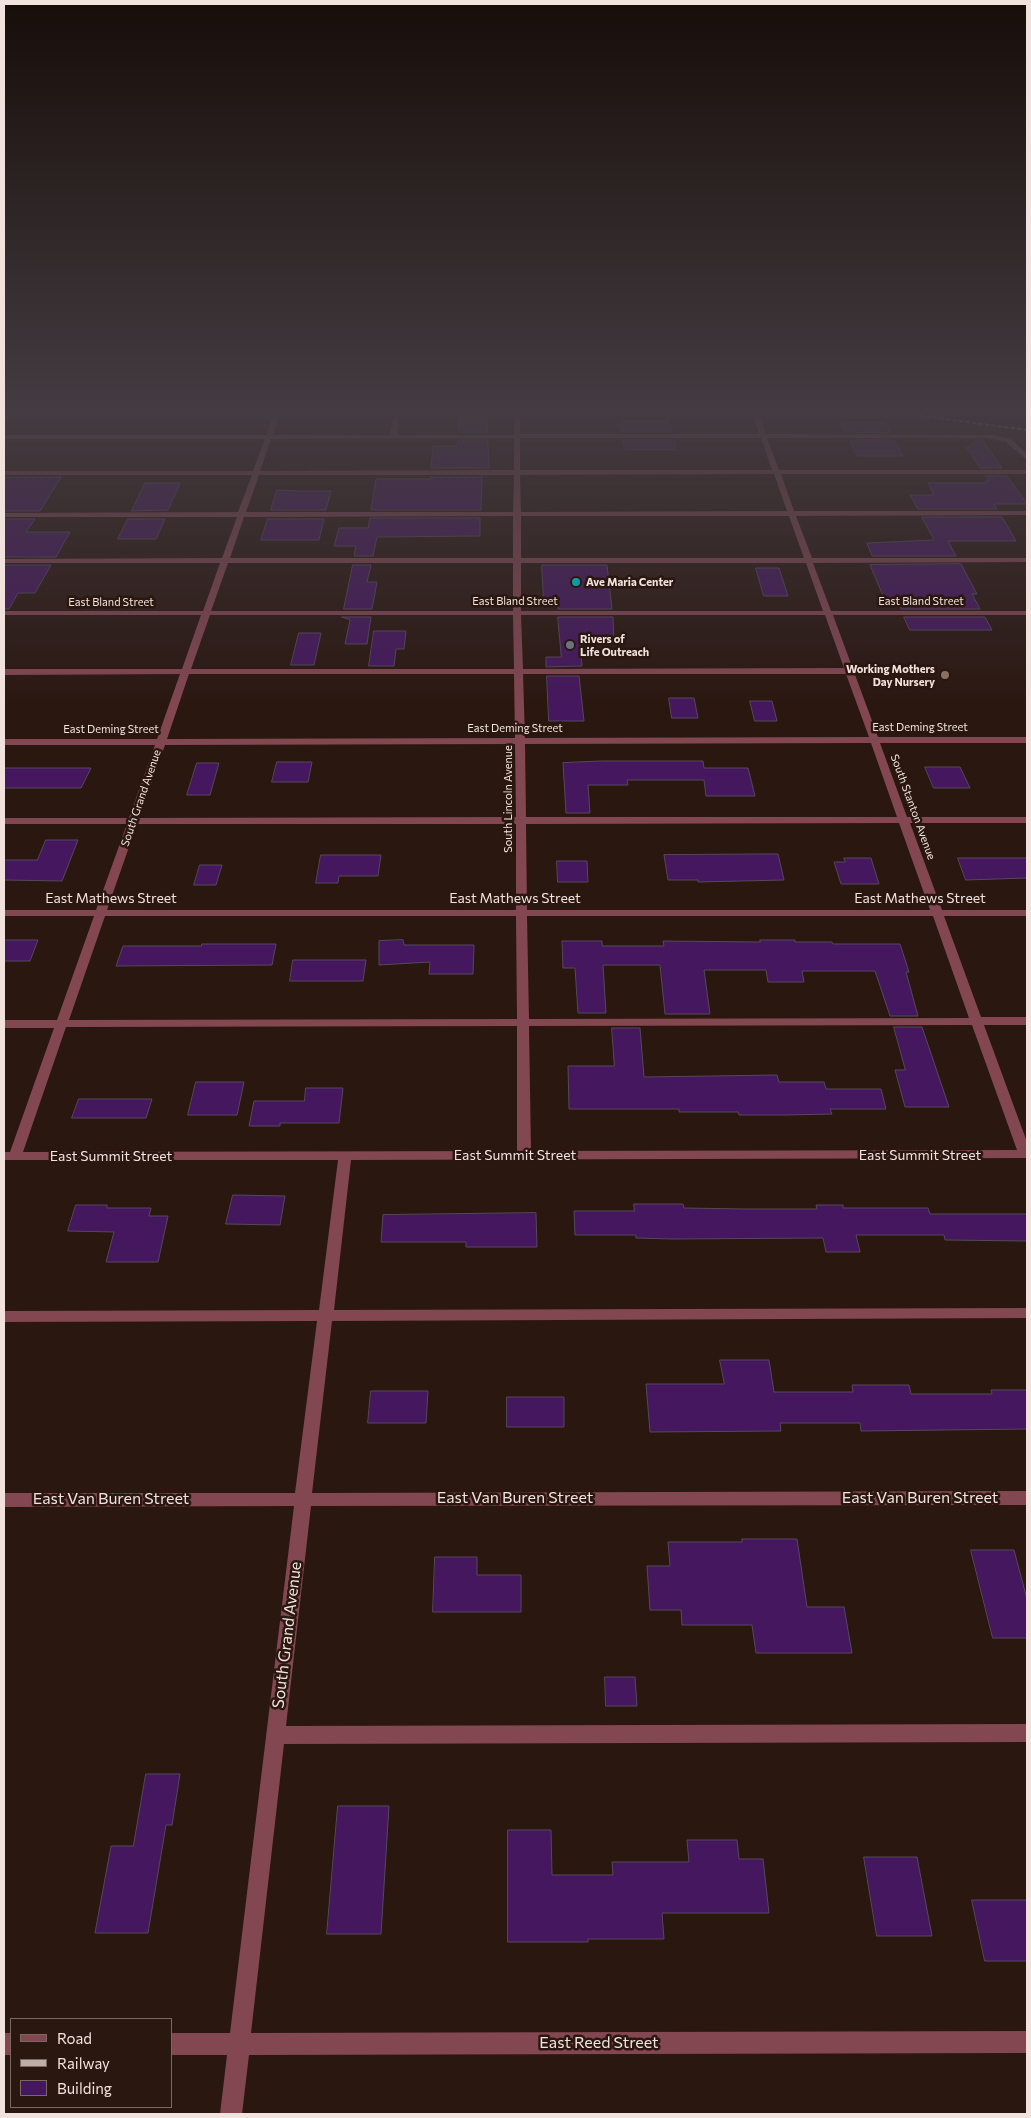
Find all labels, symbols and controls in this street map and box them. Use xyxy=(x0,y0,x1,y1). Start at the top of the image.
place label: Ave Maria Center xyxy=(586,575,673,589)
marker: Ave Maria Center xyxy=(570,576,582,588)
street label: East Bland Street xyxy=(472,594,558,608)
street label: East Bland Street xyxy=(878,594,964,608)
street label: East Bland Street xyxy=(68,595,154,609)
place label: Rivers of Life Outreach xyxy=(580,632,649,658)
marker: Rivers of Life Outreach xyxy=(564,639,576,651)
place label: Working Mothers Day Nursery xyxy=(846,662,935,688)
marker: Working Mothers Day Nursery xyxy=(939,669,951,681)
street label: East Deming Street xyxy=(872,720,968,734)
street label: East Deming Street xyxy=(467,721,563,735)
street label: East Deming Street xyxy=(63,722,159,736)
street label: South Lincoln Avenue xyxy=(501,745,515,853)
street label: South Grand Avenue xyxy=(118,748,164,848)
street label: South Stanton Avenue xyxy=(888,753,938,861)
street label: East Mathews Street xyxy=(45,890,177,906)
street label: East Mathews Street xyxy=(449,890,581,906)
street label: East Mathews Street xyxy=(854,890,986,906)
street label: East Summit Street xyxy=(454,1147,576,1163)
street label: East Summit Street xyxy=(859,1147,981,1163)
street label: East Summit Street xyxy=(50,1148,172,1164)
street label: East Van Buren Street xyxy=(437,1488,593,1508)
street label: East Van Buren Street xyxy=(842,1488,998,1508)
street label: East Van Buren Street xyxy=(33,1489,189,1509)
street label: South Grand Avenue xyxy=(268,1560,306,1710)
legend xyxy=(10,2018,172,2108)
text: Road xyxy=(57,2029,92,2047)
street label: East Reed Street xyxy=(539,2033,659,2053)
text: Railway xyxy=(57,2054,110,2072)
text: Building xyxy=(57,2079,112,2097)

